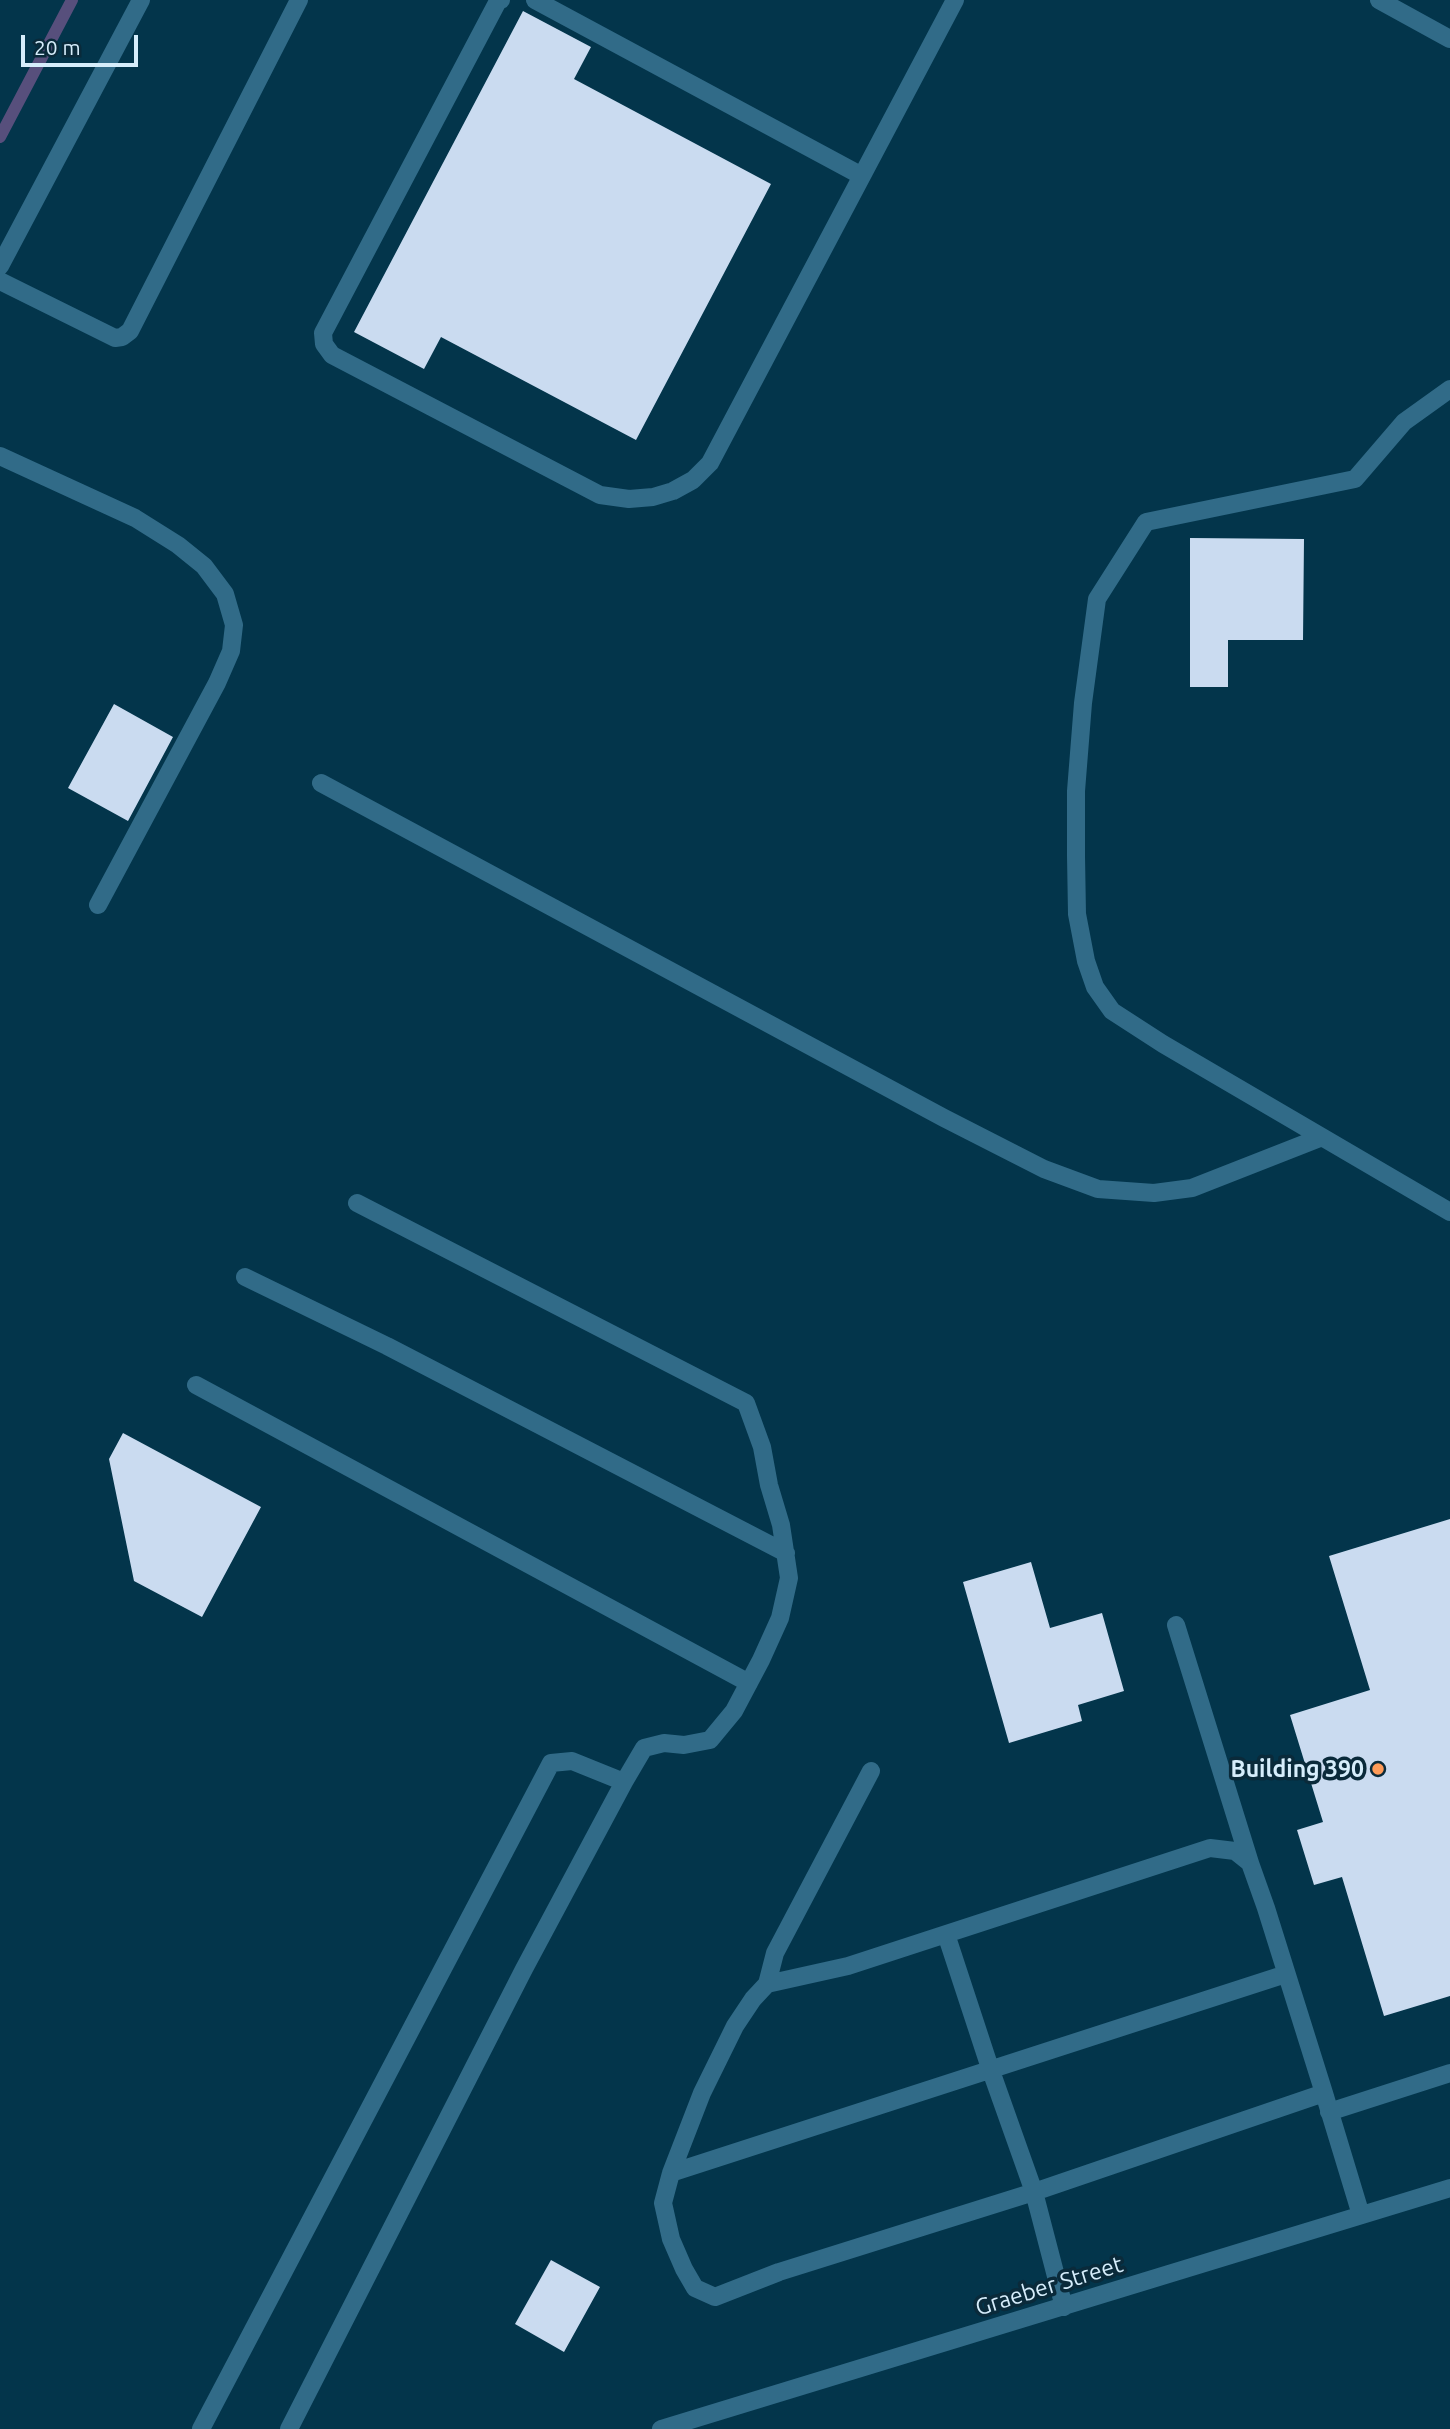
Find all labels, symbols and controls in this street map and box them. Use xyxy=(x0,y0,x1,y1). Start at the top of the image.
scale bar xyxy=(24,21,142,65)
text: 20 m xyxy=(34,35,81,59)
place label: Building 390 xyxy=(1230,1755,1364,1783)
marker: Building 390 xyxy=(1370,1761,1386,1777)
street label: Graeber Street xyxy=(972,2250,1126,2322)

